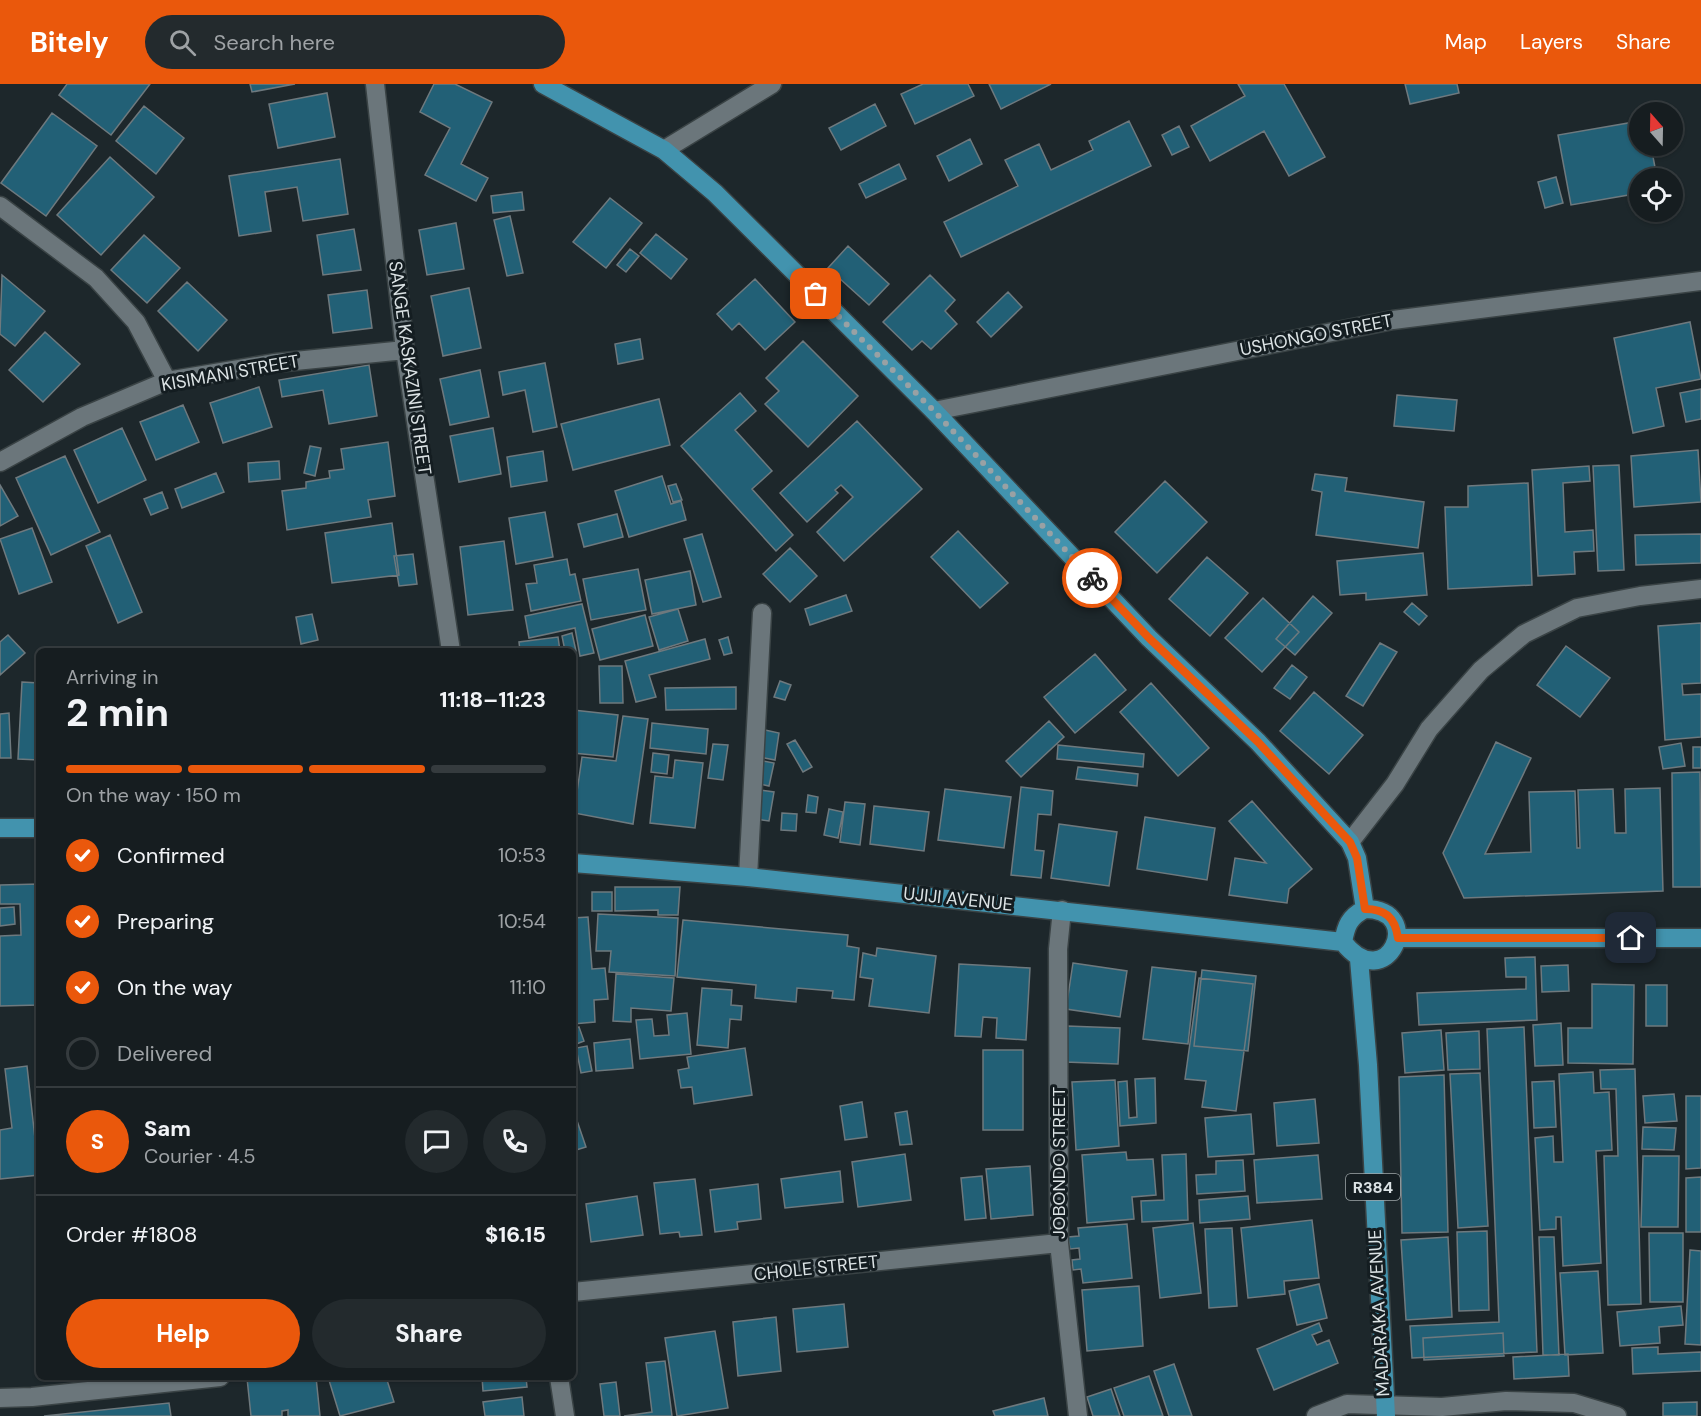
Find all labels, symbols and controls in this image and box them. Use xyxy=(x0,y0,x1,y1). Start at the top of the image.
search box xyxy=(145,15,565,69)
text: Bitely xyxy=(30,24,109,61)
icon: search xyxy=(166,26,199,59)
text: Search here xyxy=(214,28,335,57)
text: Map xyxy=(1445,28,1487,56)
text: Layers xyxy=(1520,28,1583,56)
text: Share xyxy=(1616,28,1671,56)
north arrow xyxy=(1629,102,1683,156)
map controls xyxy=(1629,102,1683,222)
button: locate xyxy=(1629,168,1683,222)
street label: SANGE KASKAZINI STREET xyxy=(383,260,437,476)
pin xyxy=(790,268,841,319)
icon: bag xyxy=(799,277,832,310)
street label: USHONGO STREET xyxy=(1238,308,1394,362)
street label: KISIMANI STREET xyxy=(159,349,301,397)
courier xyxy=(1062,548,1122,608)
icon: bike xyxy=(1076,562,1109,595)
text: Arriving in xyxy=(66,664,158,690)
text: 11:18–11:23 xyxy=(440,685,546,714)
text: 2 min xyxy=(66,687,169,738)
text: On the way · 150 m xyxy=(66,782,241,808)
icon: check xyxy=(66,839,99,872)
text: Confirmed xyxy=(117,841,225,870)
text: 10:53 xyxy=(498,842,546,868)
street label: UJIJI AVENUE xyxy=(902,881,1014,917)
icon: check xyxy=(66,905,99,938)
text: Preparing xyxy=(117,907,214,936)
text: 10:54 xyxy=(498,908,546,934)
pin xyxy=(1605,912,1656,963)
icon: home xyxy=(1614,921,1647,954)
icon: check xyxy=(66,971,99,1004)
text: On the way xyxy=(117,973,232,1002)
text: 11:10 xyxy=(510,974,546,1000)
text: Delivered xyxy=(117,1039,212,1068)
street label: JOBONDO STREET xyxy=(1047,1087,1071,1239)
button: chat xyxy=(405,1110,468,1173)
button: phone xyxy=(483,1110,546,1173)
text: Sam xyxy=(144,1114,191,1143)
text: S xyxy=(91,1127,104,1156)
text: Courier · 4.5 xyxy=(144,1143,256,1169)
road number: R384 xyxy=(1346,1174,1400,1200)
text: Order #1808 xyxy=(66,1220,197,1249)
text: $16.15 xyxy=(485,1220,546,1249)
street label: MADARAKA AVENUE xyxy=(1363,1229,1395,1397)
street label: CHOLE STREET xyxy=(753,1250,879,1286)
button: Help xyxy=(66,1299,300,1368)
button: Share xyxy=(312,1299,546,1368)

